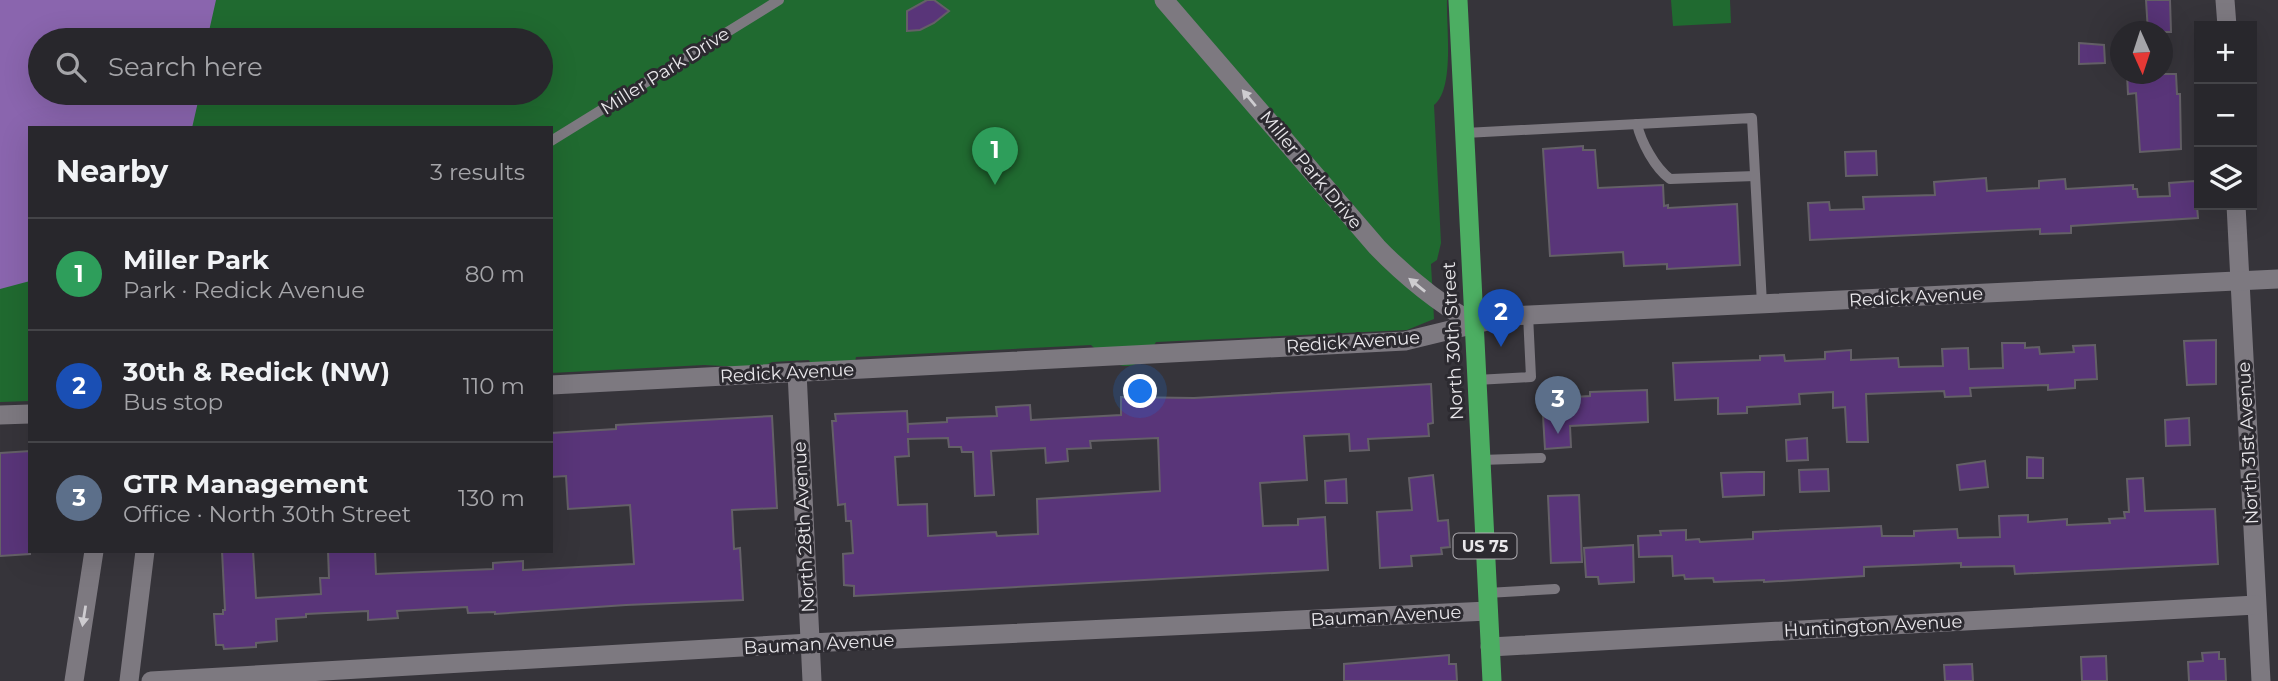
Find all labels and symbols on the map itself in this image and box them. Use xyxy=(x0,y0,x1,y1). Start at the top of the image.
north arrow xyxy=(2110,21,2173,84)
street label: Miller Park Drive xyxy=(597,23,733,119)
one-way arrow xyxy=(1242,89,1257,106)
street label: Miller Park Drive xyxy=(1255,106,1367,234)
pin: 1 xyxy=(972,127,1018,185)
street label: North 30th Street xyxy=(1438,261,1468,421)
one-way arrow xyxy=(1408,277,1426,292)
street label: Redick Avenue xyxy=(1848,282,1984,312)
pin: 2 xyxy=(1478,289,1524,347)
street label: Redick Avenue xyxy=(1285,326,1421,358)
street label: Redick Avenue xyxy=(719,358,855,388)
street label: North 31st Avenue xyxy=(2233,361,2263,525)
your location xyxy=(1123,374,1157,408)
pin: 3 xyxy=(1535,376,1581,434)
street label: North 28th Avenue xyxy=(789,441,819,613)
road number: US 75 xyxy=(1454,534,1516,558)
street label: Bauman Avenue xyxy=(1310,601,1462,631)
one-way arrow xyxy=(78,605,89,627)
street label: Huntington Avenue xyxy=(1783,610,1963,642)
street label: Bauman Avenue xyxy=(743,629,895,659)

